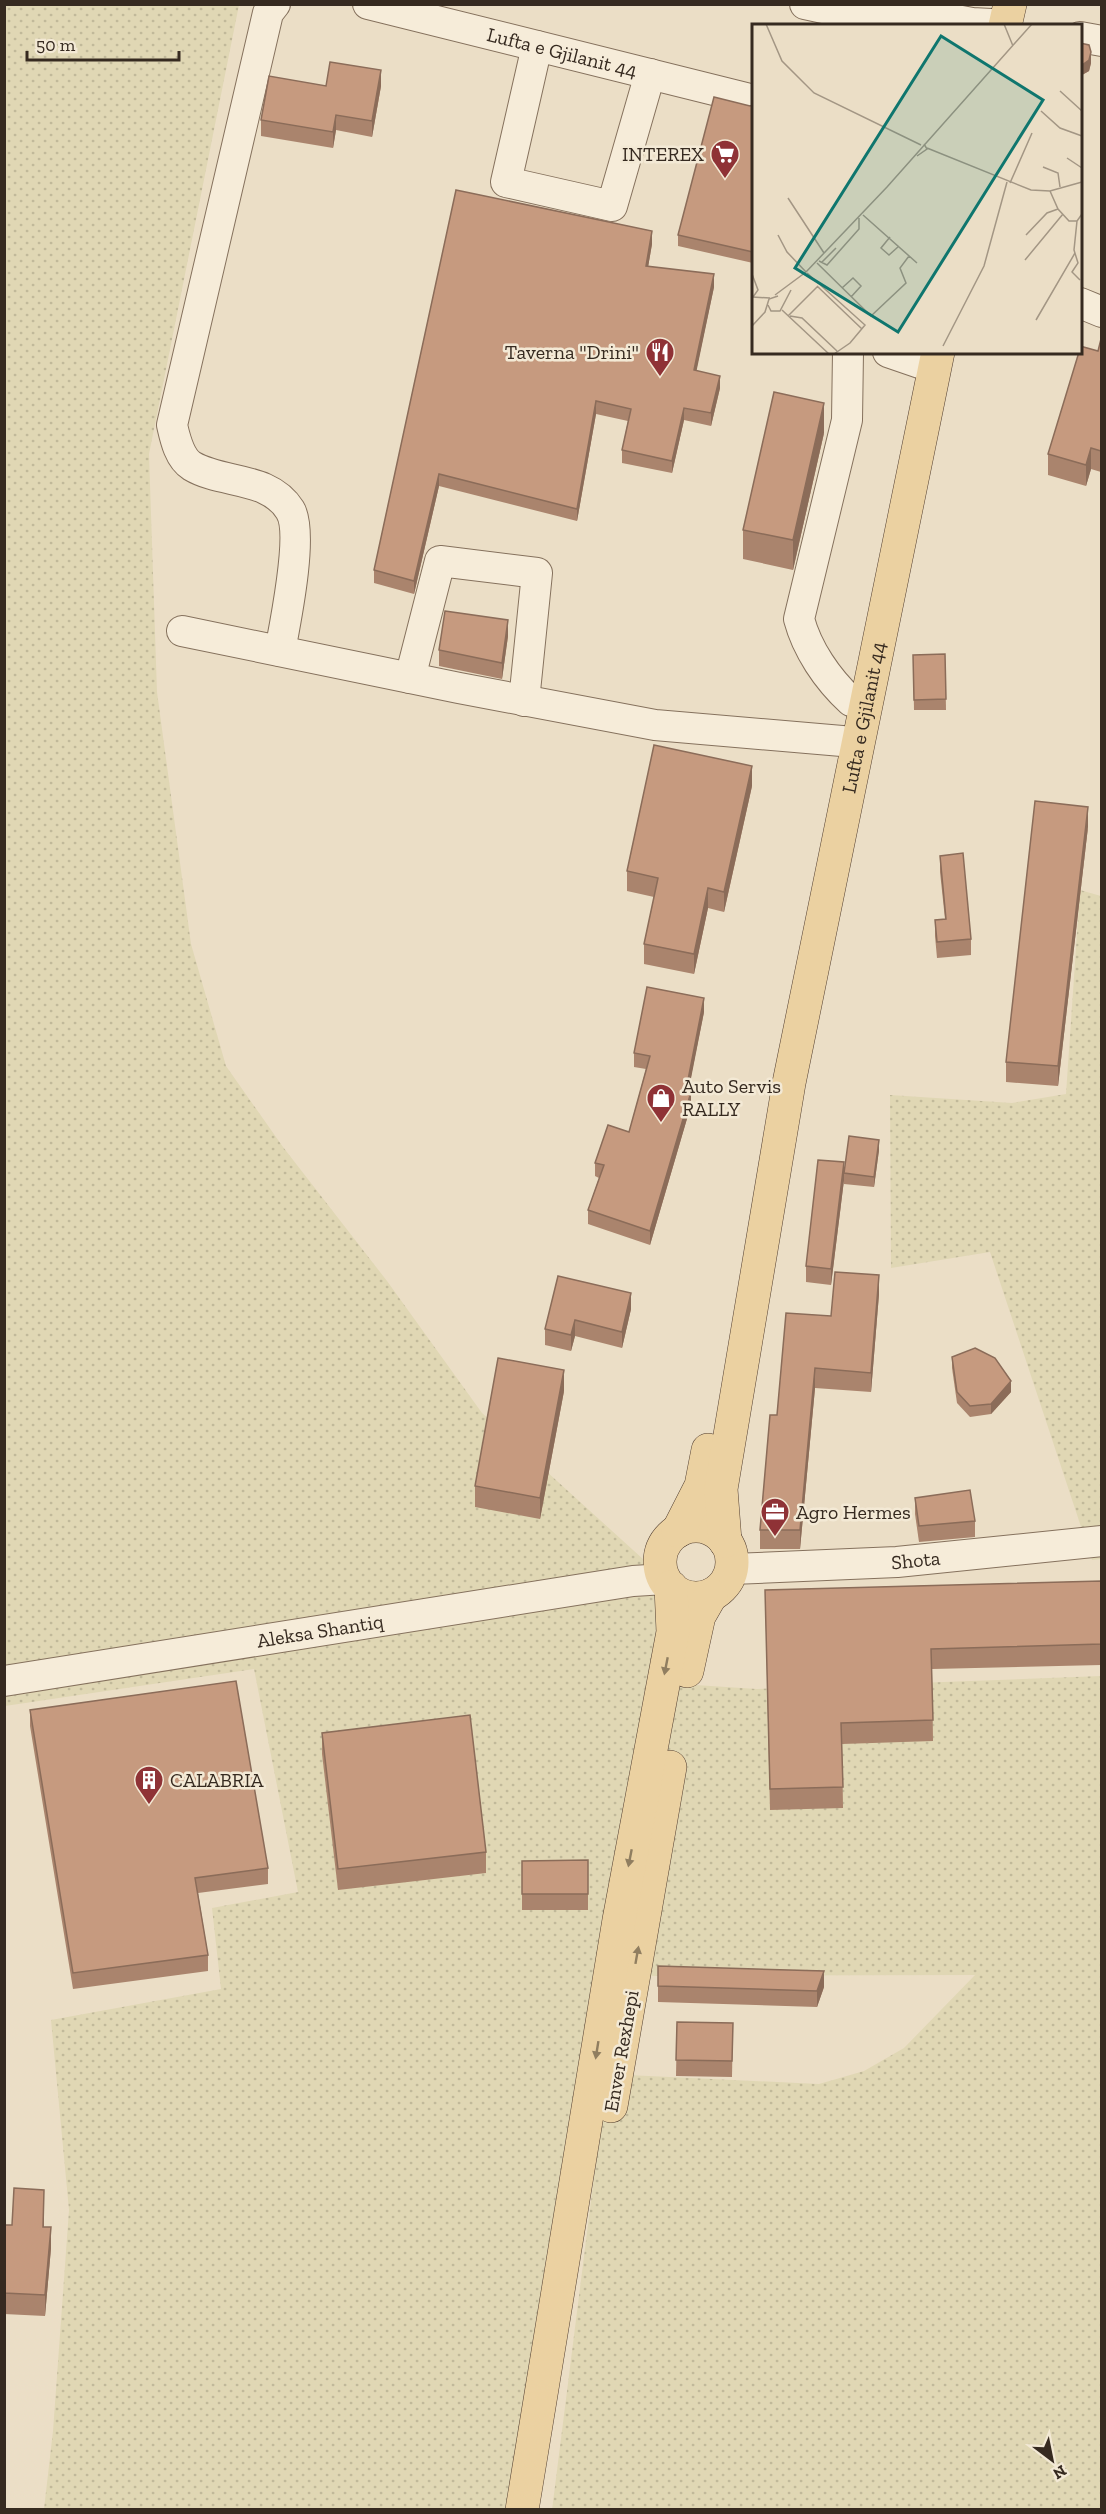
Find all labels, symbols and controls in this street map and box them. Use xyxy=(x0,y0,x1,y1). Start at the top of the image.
street label: Lufta e Gjilanit 44 xyxy=(484,22,640,83)
scale bar xyxy=(27,24,178,62)
inset map xyxy=(752,24,1082,354)
text: 50 m xyxy=(36,34,76,56)
supermarket icon: INTEREX xyxy=(709,138,741,180)
place label: INTEREX xyxy=(622,142,704,166)
restaurant icon: Taverna "Drini" xyxy=(644,336,676,378)
place label: Taverna "Drini" xyxy=(505,340,639,364)
street label: Lufta e Gjilanit 44 xyxy=(836,639,891,795)
place label: Auto Servis RALLY xyxy=(682,1074,781,1121)
shop icon: Auto Servis RALLY xyxy=(645,1082,677,1124)
office icon: Agro Hermes xyxy=(759,1496,791,1538)
place label: Agro Hermes xyxy=(796,1500,911,1524)
street label: Shota xyxy=(891,1546,942,1574)
street label: Aleksa Shantiq xyxy=(255,1609,385,1653)
one-way arrow xyxy=(661,1657,670,1676)
building icon: CALABRIA xyxy=(133,1764,165,1806)
place label: CALABRIA xyxy=(170,1768,265,1792)
one-way arrow xyxy=(625,1848,634,1867)
one-way arrow xyxy=(633,1946,642,1965)
street label: Enver Rexhepi xyxy=(598,1988,644,2114)
one-way arrow xyxy=(593,2040,602,2059)
north arrow xyxy=(1022,2430,1082,2490)
text: N xyxy=(1049,2461,1070,2484)

